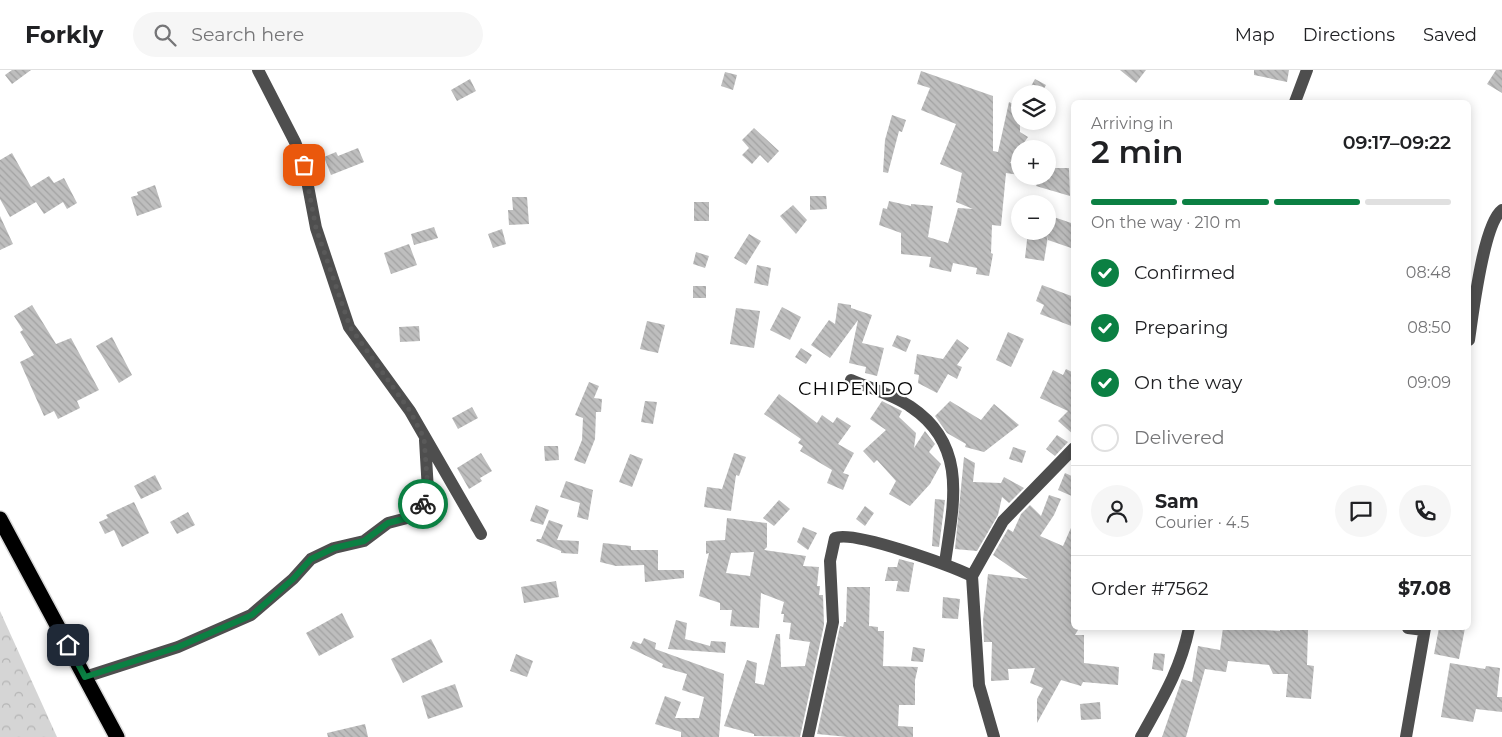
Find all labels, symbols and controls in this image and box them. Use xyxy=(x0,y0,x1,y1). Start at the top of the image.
search box xyxy=(133,12,483,57)
text: Forkly xyxy=(25,20,103,49)
icon: search xyxy=(151,21,179,49)
text: Search here xyxy=(191,23,304,46)
text: Map xyxy=(1235,24,1275,46)
text: Directions xyxy=(1303,24,1395,46)
text: Saved xyxy=(1423,24,1477,46)
map controls xyxy=(1011,85,1056,240)
button: layers xyxy=(1011,85,1056,130)
text: Arriving in xyxy=(1091,114,1173,133)
text: 09:17–09:22 xyxy=(1343,131,1451,154)
text: 2 min xyxy=(1091,132,1183,171)
button: + xyxy=(1011,140,1056,185)
pin xyxy=(283,144,325,186)
icon: bag xyxy=(290,151,318,179)
button: − xyxy=(1011,195,1056,240)
text: On the way · 210 m xyxy=(1091,213,1241,232)
icon: check xyxy=(1091,259,1119,287)
text: Confirmed xyxy=(1134,261,1235,284)
text: 08:48 xyxy=(1406,263,1451,282)
icon: check xyxy=(1091,314,1119,342)
text: Preparing xyxy=(1134,316,1229,339)
text: 08:50 xyxy=(1407,318,1451,337)
icon: check xyxy=(1091,369,1119,397)
text: On the way xyxy=(1134,371,1242,394)
text: 09:09 xyxy=(1407,373,1451,392)
district label: CHIPENDO xyxy=(798,377,914,400)
text: Delivered xyxy=(1134,426,1225,449)
courier xyxy=(398,479,448,529)
button: person xyxy=(1091,485,1143,537)
button: chat xyxy=(1335,485,1387,537)
button: phone xyxy=(1399,485,1451,537)
icon: bike xyxy=(409,490,437,518)
text: Sam xyxy=(1155,490,1199,513)
text: Courier · 4.5 xyxy=(1155,513,1249,532)
text: Order #7562 xyxy=(1091,577,1208,600)
text: $7.08 xyxy=(1398,577,1451,600)
pin xyxy=(47,624,89,666)
icon: home xyxy=(54,631,82,659)

